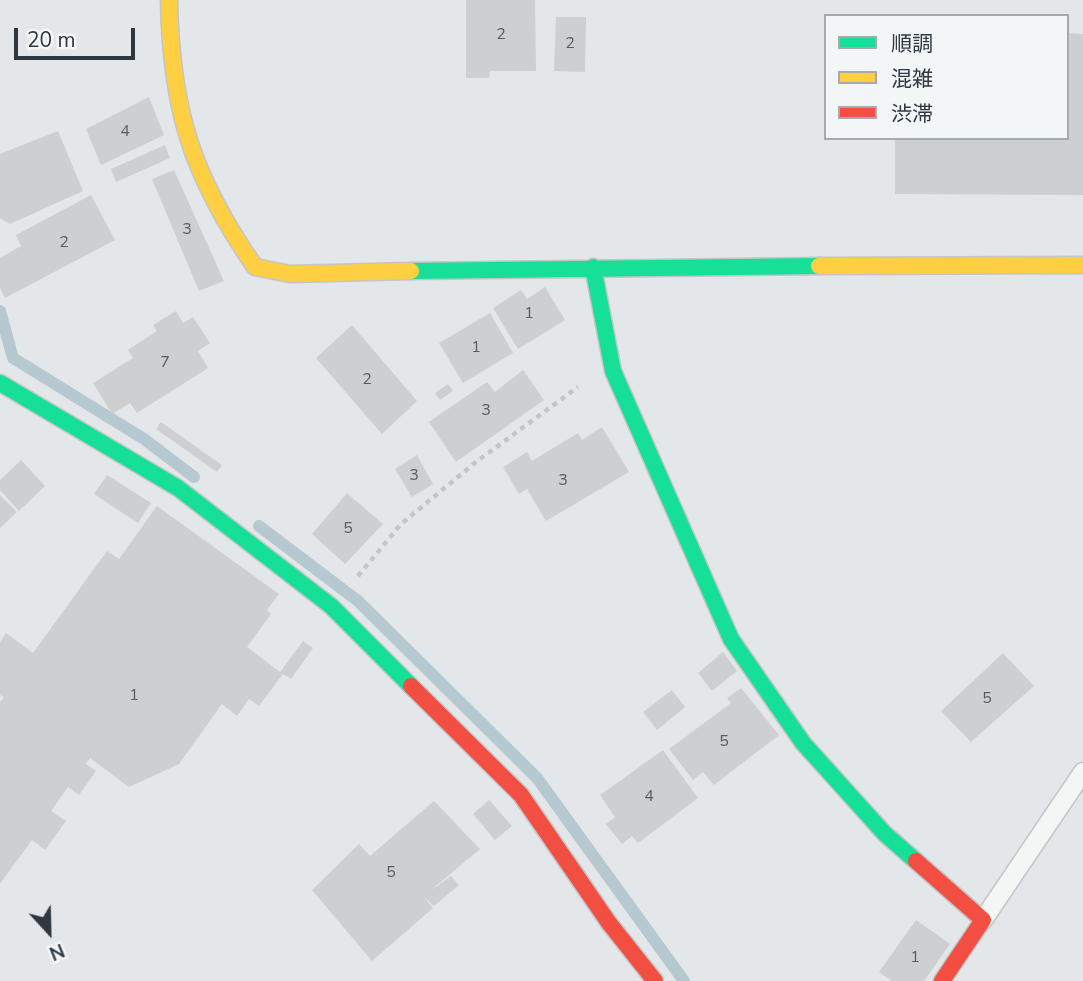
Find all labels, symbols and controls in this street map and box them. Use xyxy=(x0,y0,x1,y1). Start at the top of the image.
scale bar xyxy=(18,14,138,58)
legend xyxy=(824,14,1069,140)
house number: 2 xyxy=(496,25,506,45)
text: 20 m xyxy=(27,26,76,54)
text: 順調 xyxy=(891,30,933,58)
house number: 2 xyxy=(565,34,575,54)
text: 混雑 xyxy=(891,65,933,93)
text: 渋滞 xyxy=(891,100,933,128)
house number: 4 xyxy=(120,122,130,142)
house number: 3 xyxy=(182,220,192,240)
house number: 2 xyxy=(59,233,69,253)
house number: 1 xyxy=(524,304,534,324)
house number: 1 xyxy=(471,338,481,358)
house number: 7 xyxy=(160,353,170,373)
house number: 2 xyxy=(362,370,372,390)
house number: 3 xyxy=(481,401,491,421)
house number: 3 xyxy=(409,466,419,486)
house number: 3 xyxy=(558,471,568,491)
house number: 5 xyxy=(343,519,353,539)
house number: 1 xyxy=(129,686,139,706)
house number: 5 xyxy=(982,689,992,709)
house number: 5 xyxy=(719,732,729,752)
house number: 4 xyxy=(644,787,654,807)
house number: 5 xyxy=(386,863,396,883)
north arrow xyxy=(14,897,84,967)
text: N xyxy=(45,937,68,966)
house number: 1 xyxy=(910,948,920,968)

